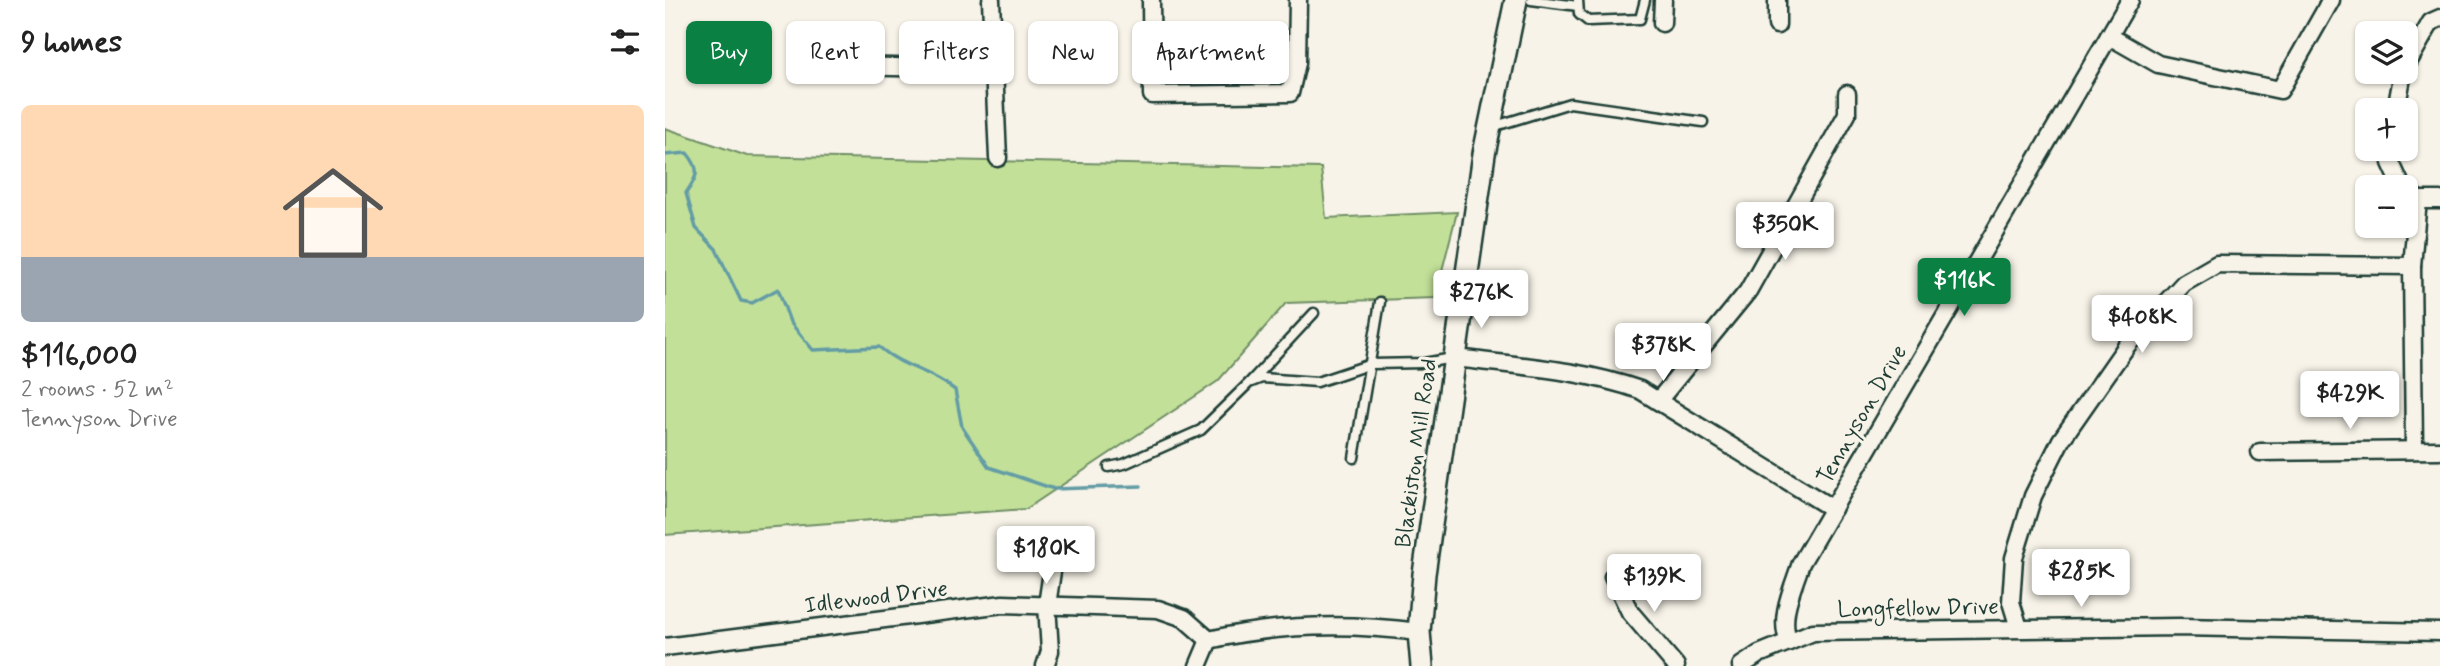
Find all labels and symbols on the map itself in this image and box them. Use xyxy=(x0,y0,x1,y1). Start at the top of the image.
pin: $350K xyxy=(1736,202,1834,262)
pin: $116K xyxy=(1915,258,2013,318)
pin: $276K xyxy=(1432,270,1530,330)
pin: $408K xyxy=(2093,296,2191,355)
pin: $378K xyxy=(1614,324,1712,383)
street label: Tennyson Drive xyxy=(1811,340,1915,490)
street label: Blackiston Mill Road xyxy=(1389,357,1445,550)
pin: $429K xyxy=(2301,372,2399,431)
pin: $180K xyxy=(997,526,1095,586)
pin: $285K xyxy=(2032,550,2130,609)
pin: $139K xyxy=(1605,554,1703,614)
street label: Idlewood Drive xyxy=(803,574,950,622)
street label: Longfellow Drive xyxy=(1837,593,1999,627)

